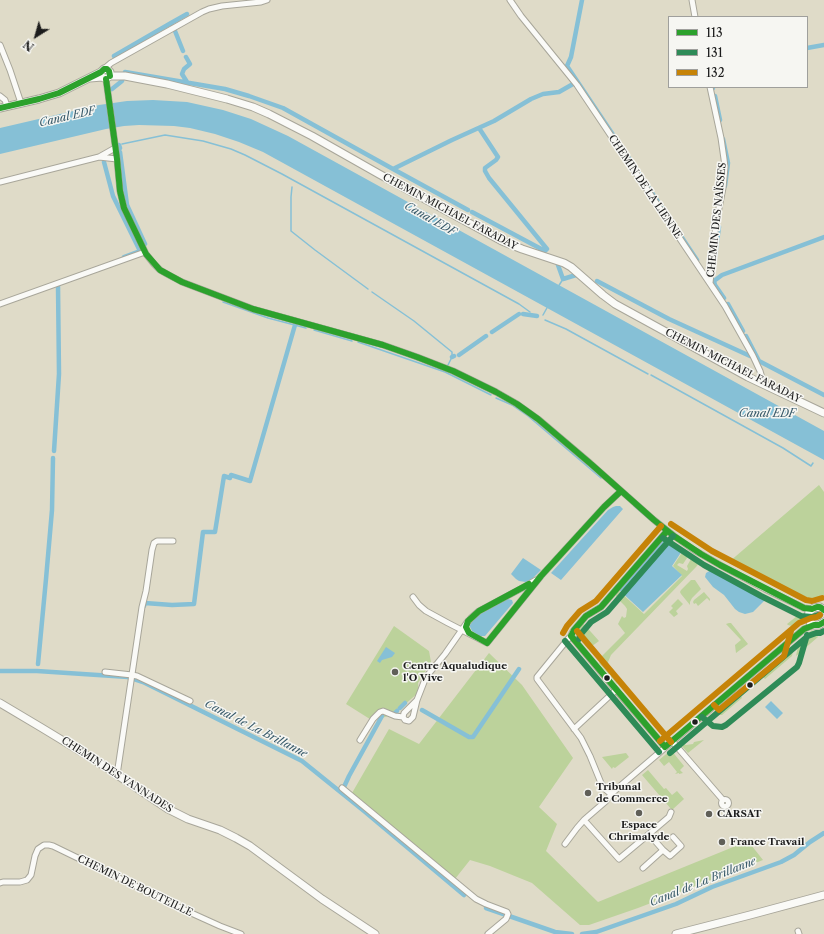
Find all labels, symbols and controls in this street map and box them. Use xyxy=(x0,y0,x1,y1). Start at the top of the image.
north arrow xyxy=(16,16,56,56)
legend xyxy=(668,16,808,88)
text: 113 xyxy=(706,25,723,40)
text: N xyxy=(21,37,37,54)
text: 131 xyxy=(706,45,723,60)
text: 132 xyxy=(706,65,725,80)
water label: Canal EDF xyxy=(38,104,96,130)
street label: CHEMIN DE LA LIENNE xyxy=(606,133,684,241)
street label: CHEMIN DES NAÏSSES xyxy=(705,162,729,278)
street label: CHEMIN MICHAEL FARADAY xyxy=(380,171,520,253)
water label: Canal EDF xyxy=(402,199,458,239)
street label: CHEMIN MICHAEL FARADAY xyxy=(663,326,803,406)
water label: Canal EDF xyxy=(739,407,795,421)
place label: Centre Aqualudique l'O Vive xyxy=(403,660,507,684)
marker: Centre Aqualudique l'O Vive xyxy=(390,667,400,677)
unlabelled marker xyxy=(602,673,612,683)
unlabelled marker xyxy=(745,680,755,690)
water label: Canal de La Brillanne xyxy=(202,697,310,761)
unlabelled marker xyxy=(690,717,700,727)
street label: CHEMIN DES VANNADES xyxy=(59,735,175,815)
place label: Tribunal de Commerce xyxy=(596,781,668,804)
marker: Tribunal de Commerce xyxy=(583,788,593,798)
marker: Espace Chrimalyde xyxy=(634,808,644,818)
place label: CARSAT xyxy=(717,808,761,820)
marker: CARSAT xyxy=(704,809,714,819)
place label: Espace Chrimalyde xyxy=(608,819,670,842)
place label: France Travail xyxy=(730,836,804,848)
marker: France Travail xyxy=(717,837,727,847)
street label: CHEMIN DE BOUTEILLE xyxy=(75,853,195,919)
water label: Canal de La Brillanne xyxy=(648,855,758,909)

